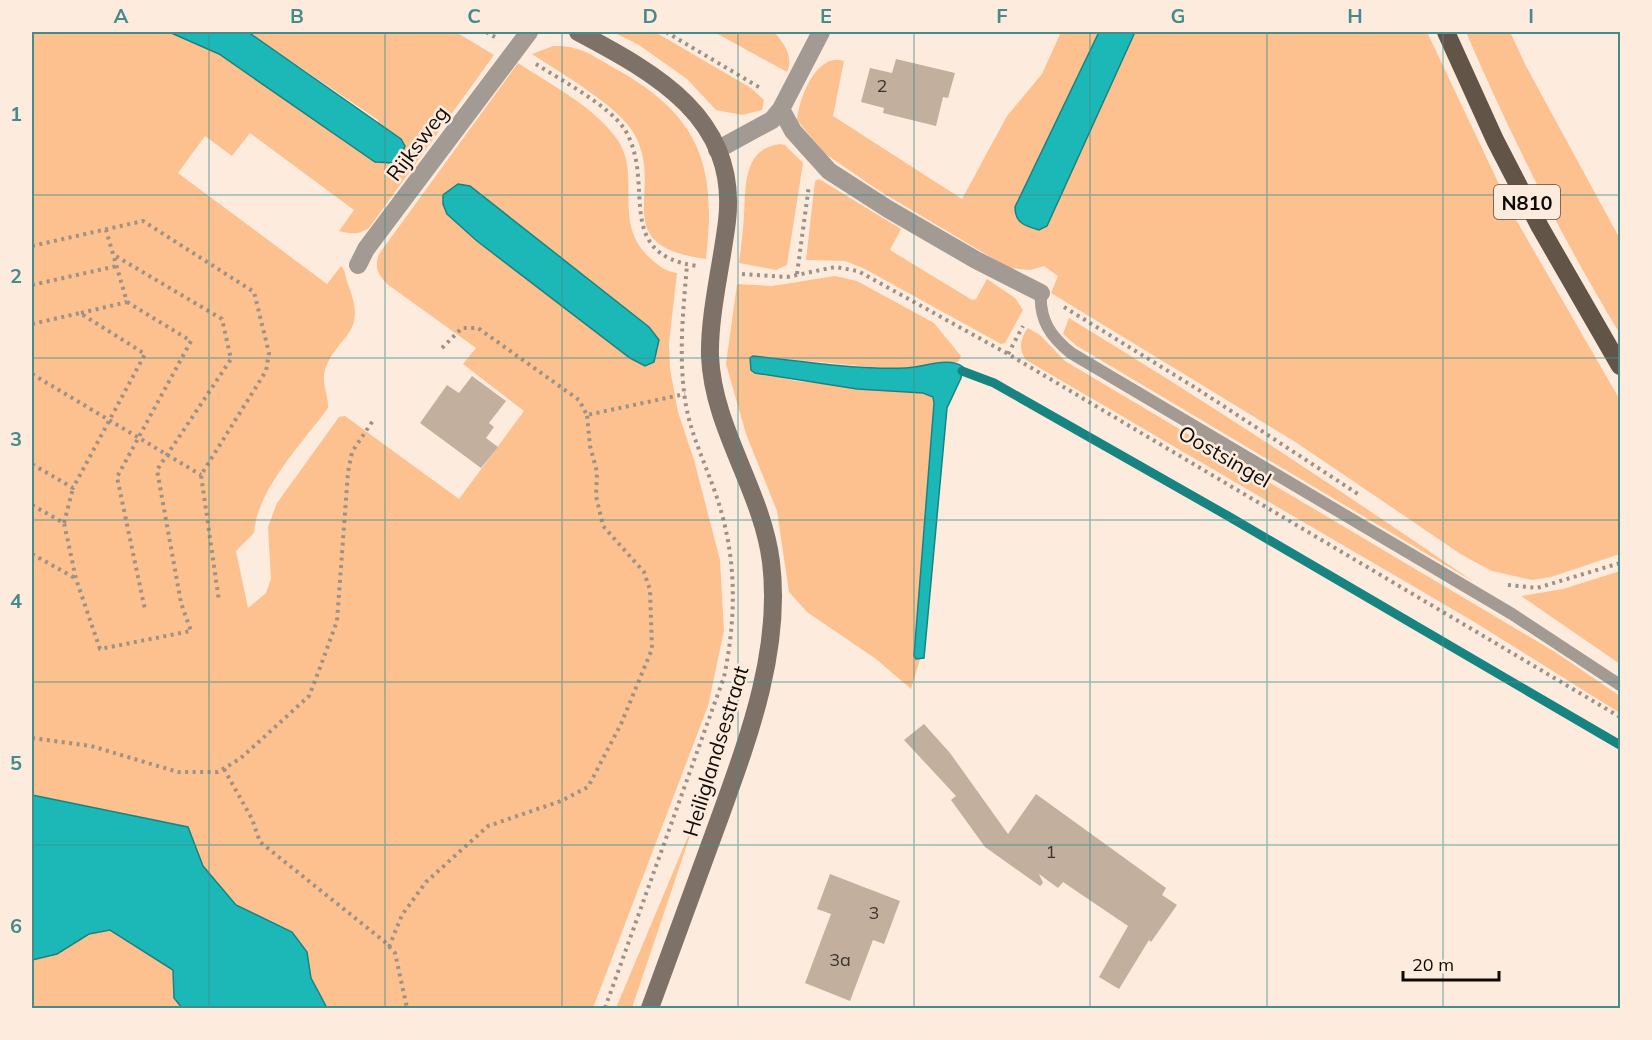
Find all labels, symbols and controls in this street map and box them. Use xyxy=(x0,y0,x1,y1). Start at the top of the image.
text: A xyxy=(114,3,129,28)
text: B xyxy=(290,3,304,28)
text: C xyxy=(467,3,481,28)
text: D xyxy=(642,3,658,28)
text: E xyxy=(820,3,832,28)
text: F xyxy=(996,3,1008,28)
text: G xyxy=(1171,3,1185,28)
text: H xyxy=(1347,3,1363,28)
text: I xyxy=(1528,3,1534,28)
house number: 2 xyxy=(877,74,887,97)
street label: Rijksweg xyxy=(380,100,454,186)
text: 1 xyxy=(10,101,22,126)
road number: N810 xyxy=(1494,185,1560,219)
text: 2 xyxy=(10,263,22,288)
street label: Oostsingel xyxy=(1174,419,1276,493)
text: 3 xyxy=(10,426,22,451)
text: 4 xyxy=(10,588,22,613)
street label: Heiliglandsestraat xyxy=(677,662,753,840)
text: 5 xyxy=(10,750,22,775)
house number: 1 xyxy=(1046,840,1056,863)
house number: 3 xyxy=(869,901,879,924)
text: 6 xyxy=(10,913,22,938)
scale bar xyxy=(1403,944,1499,982)
house number: 3a xyxy=(829,948,851,971)
text: 20 m xyxy=(1412,953,1454,976)

